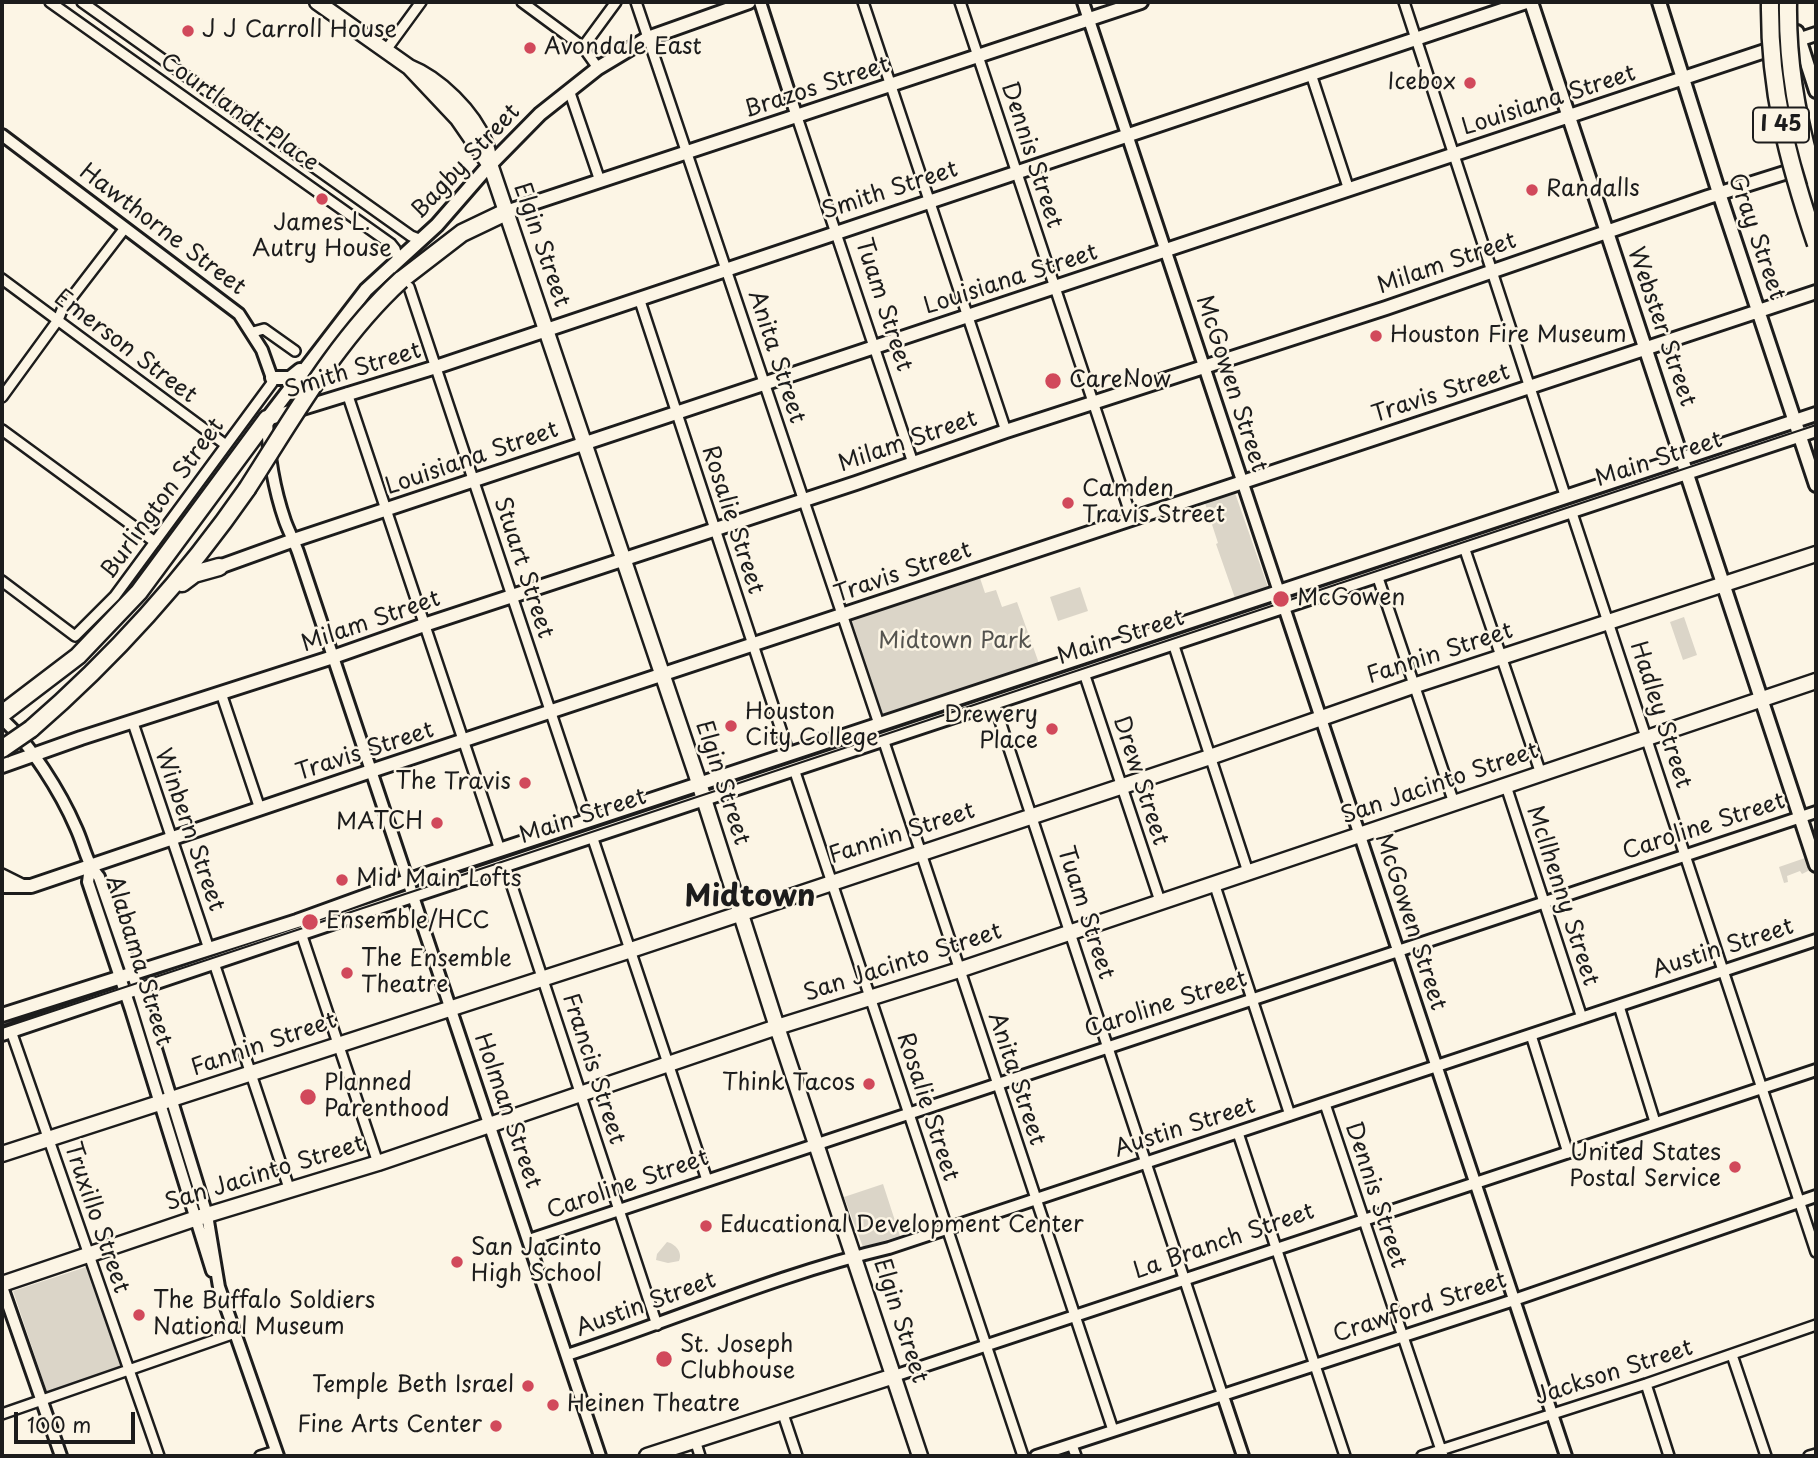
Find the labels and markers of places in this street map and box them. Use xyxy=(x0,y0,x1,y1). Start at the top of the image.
place label: J J Carroll House xyxy=(202,17,397,45)
marker: J J Carroll House xyxy=(180,23,196,39)
place label: Avondale East xyxy=(544,34,702,62)
marker: Avondale East xyxy=(522,40,538,56)
place label: Icebox xyxy=(1388,69,1456,97)
marker: Icebox xyxy=(1462,75,1478,91)
place label: Randalls xyxy=(1546,176,1640,204)
marker: Randalls xyxy=(1524,182,1540,198)
marker: James L. Autry House xyxy=(314,191,330,207)
place label: James L. Autry House xyxy=(252,210,392,264)
place label: Houston Fire Museum xyxy=(1390,322,1627,350)
marker: Houston Fire Museum xyxy=(1368,328,1384,344)
place label: CareNow xyxy=(1069,367,1171,395)
marker: CareNow xyxy=(1043,371,1063,391)
place label: Camden Travis Street xyxy=(1082,476,1225,530)
marker: Camden Travis Street xyxy=(1060,495,1076,511)
place label: McGowen xyxy=(1297,585,1405,613)
marker: McGowen xyxy=(1271,589,1291,609)
place label: Houston City College xyxy=(745,699,878,753)
place label: Drewery Place xyxy=(944,702,1038,756)
marker: Houston City College xyxy=(723,718,739,734)
marker: Drewery Place xyxy=(1044,721,1060,737)
place label: The Travis xyxy=(395,769,511,797)
marker: The Travis xyxy=(517,775,533,791)
place label: MATCH xyxy=(336,809,423,837)
marker: MATCH xyxy=(429,815,445,831)
place label: Mid Main Lofts xyxy=(356,866,521,894)
marker: Mid Main Lofts xyxy=(334,872,350,888)
place label: Ensemble/HCC xyxy=(326,908,490,936)
marker: Ensemble/HCC xyxy=(300,912,320,932)
place label: The Ensemble Theatre xyxy=(361,946,512,1000)
marker: The Ensemble Theatre xyxy=(339,965,355,981)
place label: Planned Parenthood xyxy=(324,1070,450,1124)
place label: Think Tacos xyxy=(722,1070,855,1098)
marker: Think Tacos xyxy=(861,1076,877,1092)
marker: Planned Parenthood xyxy=(298,1087,318,1107)
place label: United States Postal Service xyxy=(1569,1140,1721,1194)
marker: United States Postal Service xyxy=(1727,1159,1743,1175)
place label: Educational Development Center xyxy=(720,1212,1084,1240)
marker: Educational Development Center xyxy=(698,1218,714,1234)
place label: San Jacinto High School xyxy=(471,1235,602,1289)
marker: San Jacinto High School xyxy=(449,1254,465,1270)
place label: The Buffalo Soldiers National Museum xyxy=(153,1288,375,1342)
marker: The Buffalo Soldiers National Museum xyxy=(131,1307,147,1323)
place label: St. Joseph Clubhouse xyxy=(680,1332,795,1386)
marker: St. Joseph Clubhouse xyxy=(654,1349,674,1369)
place label: Temple Beth Israel xyxy=(312,1372,514,1400)
marker: Temple Beth Israel xyxy=(520,1378,536,1394)
place label: Heinen Theatre xyxy=(567,1391,740,1419)
marker: Heinen Theatre xyxy=(545,1397,561,1413)
place label: Fine Arts Center xyxy=(297,1412,482,1440)
marker: Fine Arts Center xyxy=(488,1418,504,1434)

